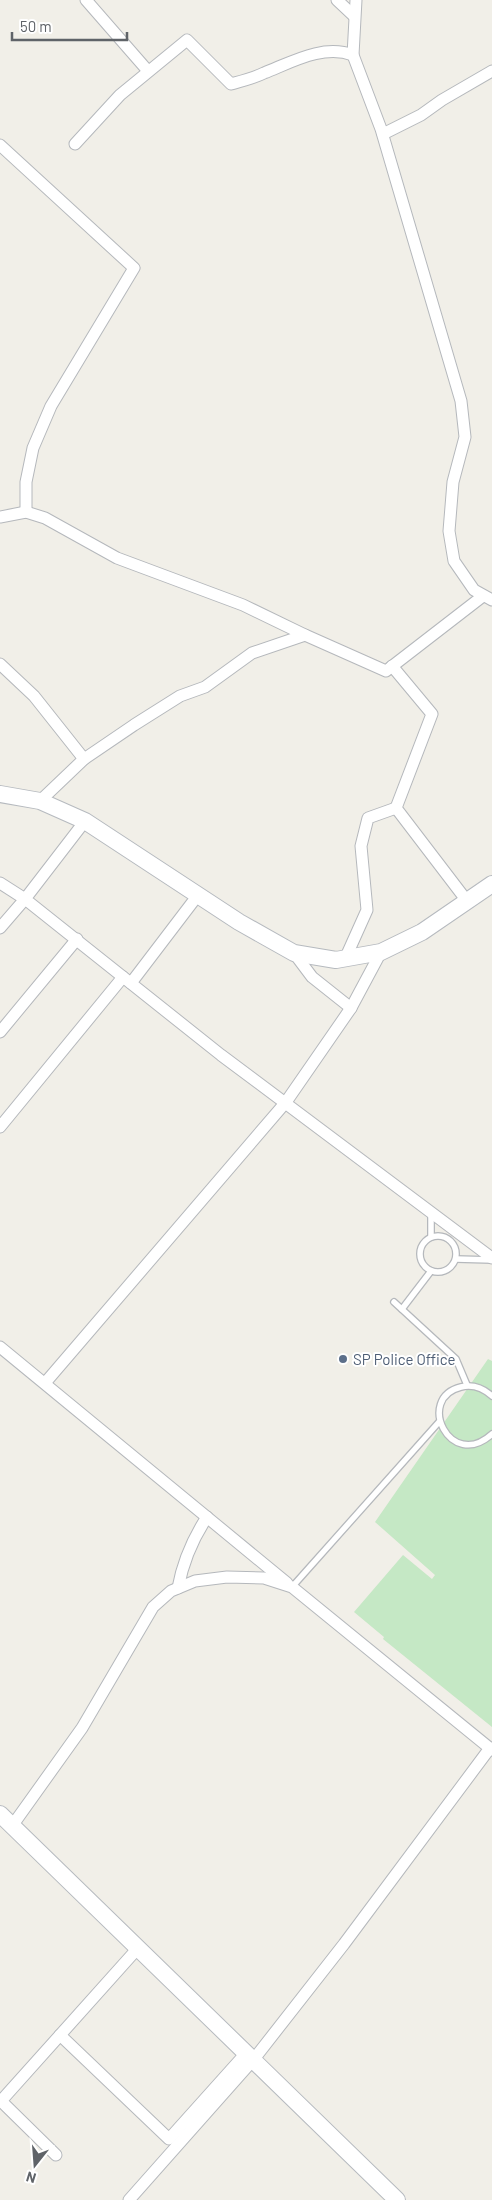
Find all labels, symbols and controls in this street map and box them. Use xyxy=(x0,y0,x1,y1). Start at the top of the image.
scale bar xyxy=(12,10,128,42)
text: 50 m xyxy=(20,17,52,35)
place label: SP Police Office xyxy=(353,1350,456,1368)
marker: SP Police Office xyxy=(337,1353,349,1365)
north arrow xyxy=(10,2140,60,2190)
text: N xyxy=(24,2168,38,2187)

